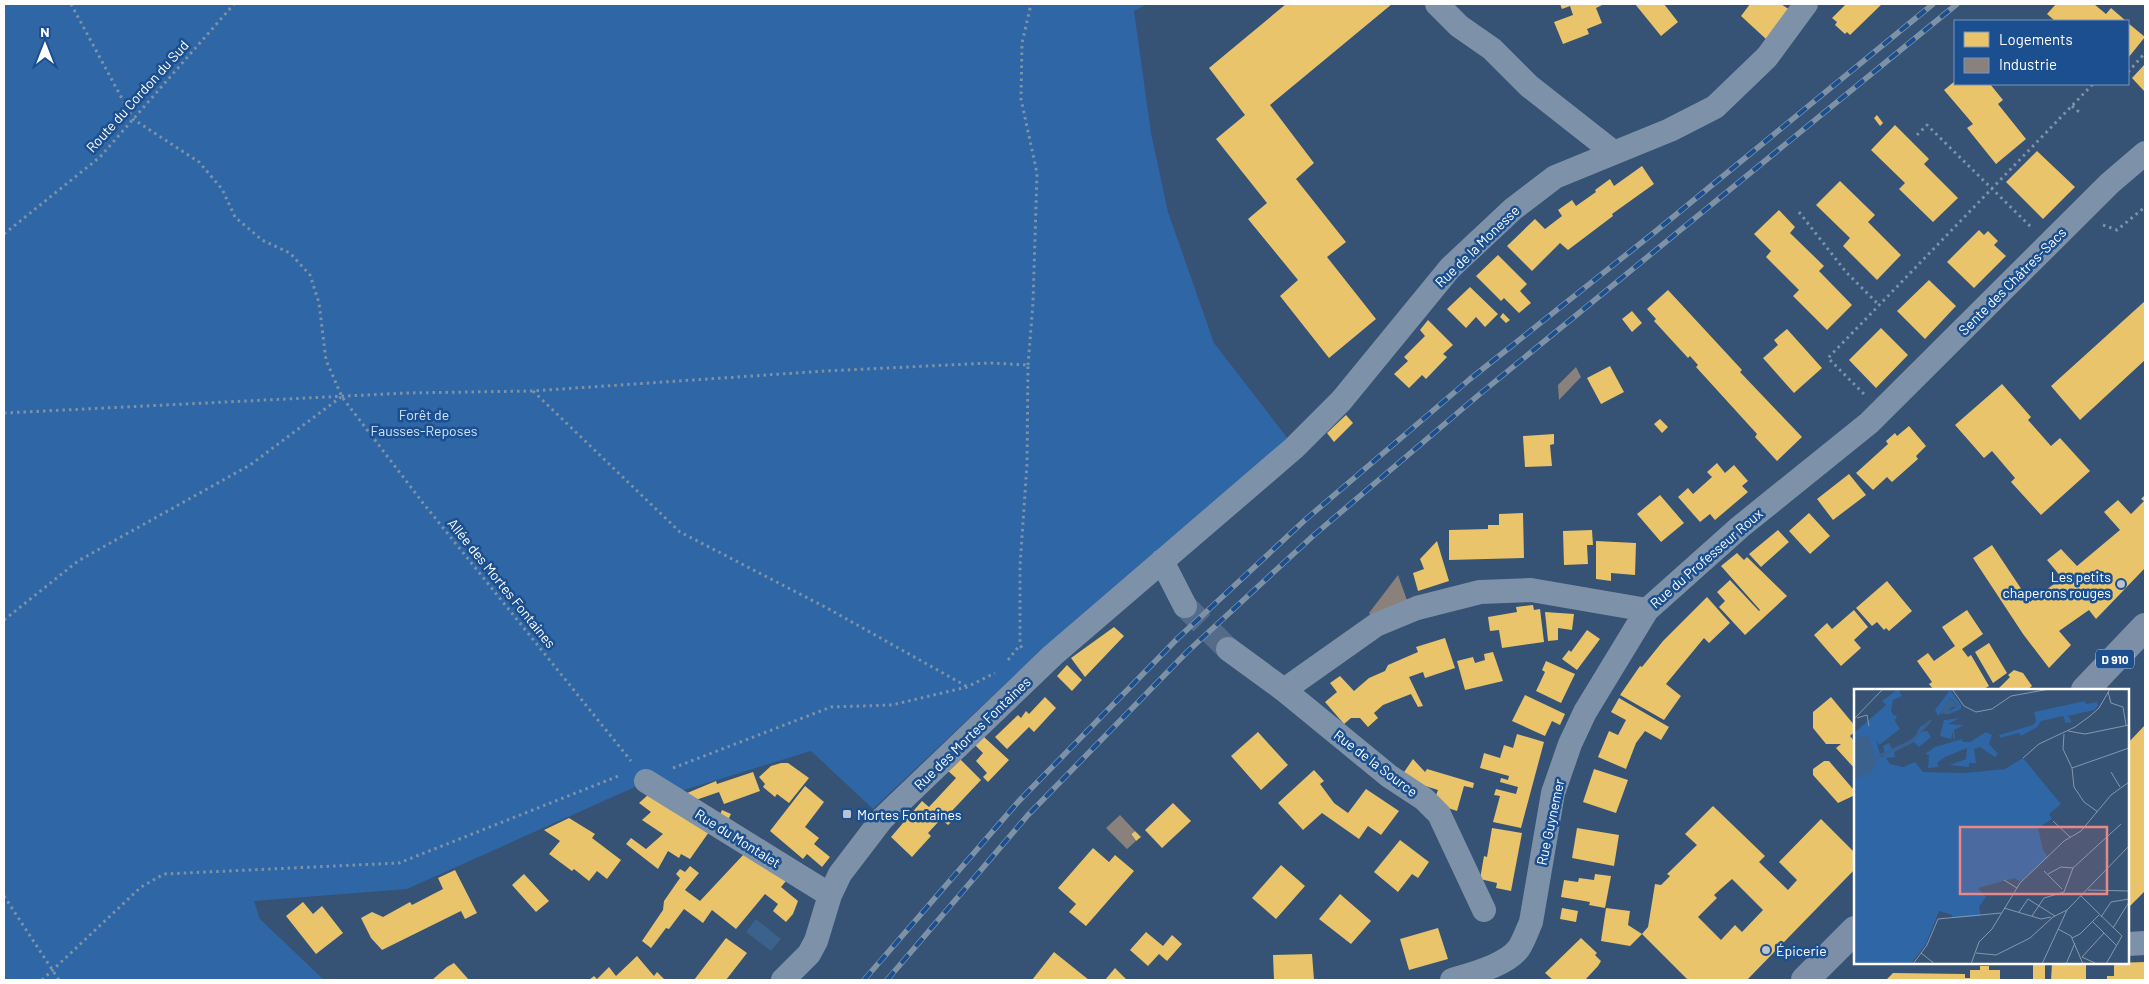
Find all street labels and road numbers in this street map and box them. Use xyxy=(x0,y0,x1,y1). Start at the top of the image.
street label: Route du Cordon du Sud xyxy=(82,37,192,155)
street label: Rue de la Monesse xyxy=(1431,201,1523,291)
street label: Sente des Châtres-Sacs xyxy=(1955,224,2069,338)
street label: Rue du Professeur Roux xyxy=(1646,504,1766,611)
street label: Allée des Mortes Fontaines xyxy=(444,515,560,651)
road number: D 910 xyxy=(2096,650,2134,669)
street label: Rue des Mortes Fontaines xyxy=(910,673,1034,793)
street label: Rue de la Source xyxy=(1331,726,1421,800)
street label: Rue Guynemer xyxy=(1533,777,1567,867)
street label: Rue du Montalet xyxy=(692,805,784,871)

